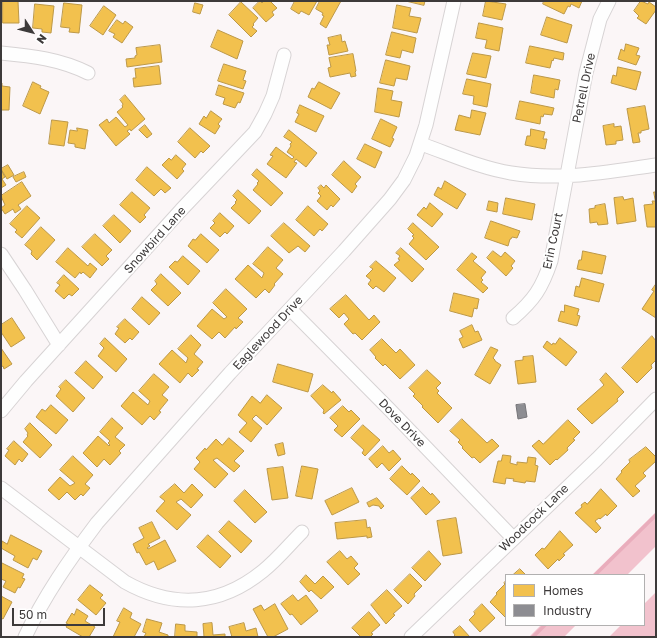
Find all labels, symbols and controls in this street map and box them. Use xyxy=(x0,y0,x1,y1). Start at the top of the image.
north arrow xyxy=(12,12,52,52)
text: N xyxy=(34,32,50,47)
street label: Petrell Drive xyxy=(570,52,598,124)
street label: Snowbird Lane xyxy=(121,203,189,277)
street label: Erin Court xyxy=(540,211,566,271)
street label: Eaglewood Drive xyxy=(230,293,306,373)
street label: Dove Drive xyxy=(375,396,429,450)
street label: Woodcock Lane xyxy=(496,481,572,555)
legend xyxy=(505,574,645,626)
text: Homes xyxy=(543,583,583,598)
scale bar xyxy=(14,600,107,626)
text: Industry xyxy=(543,603,592,618)
text: 50 m xyxy=(19,607,47,622)

